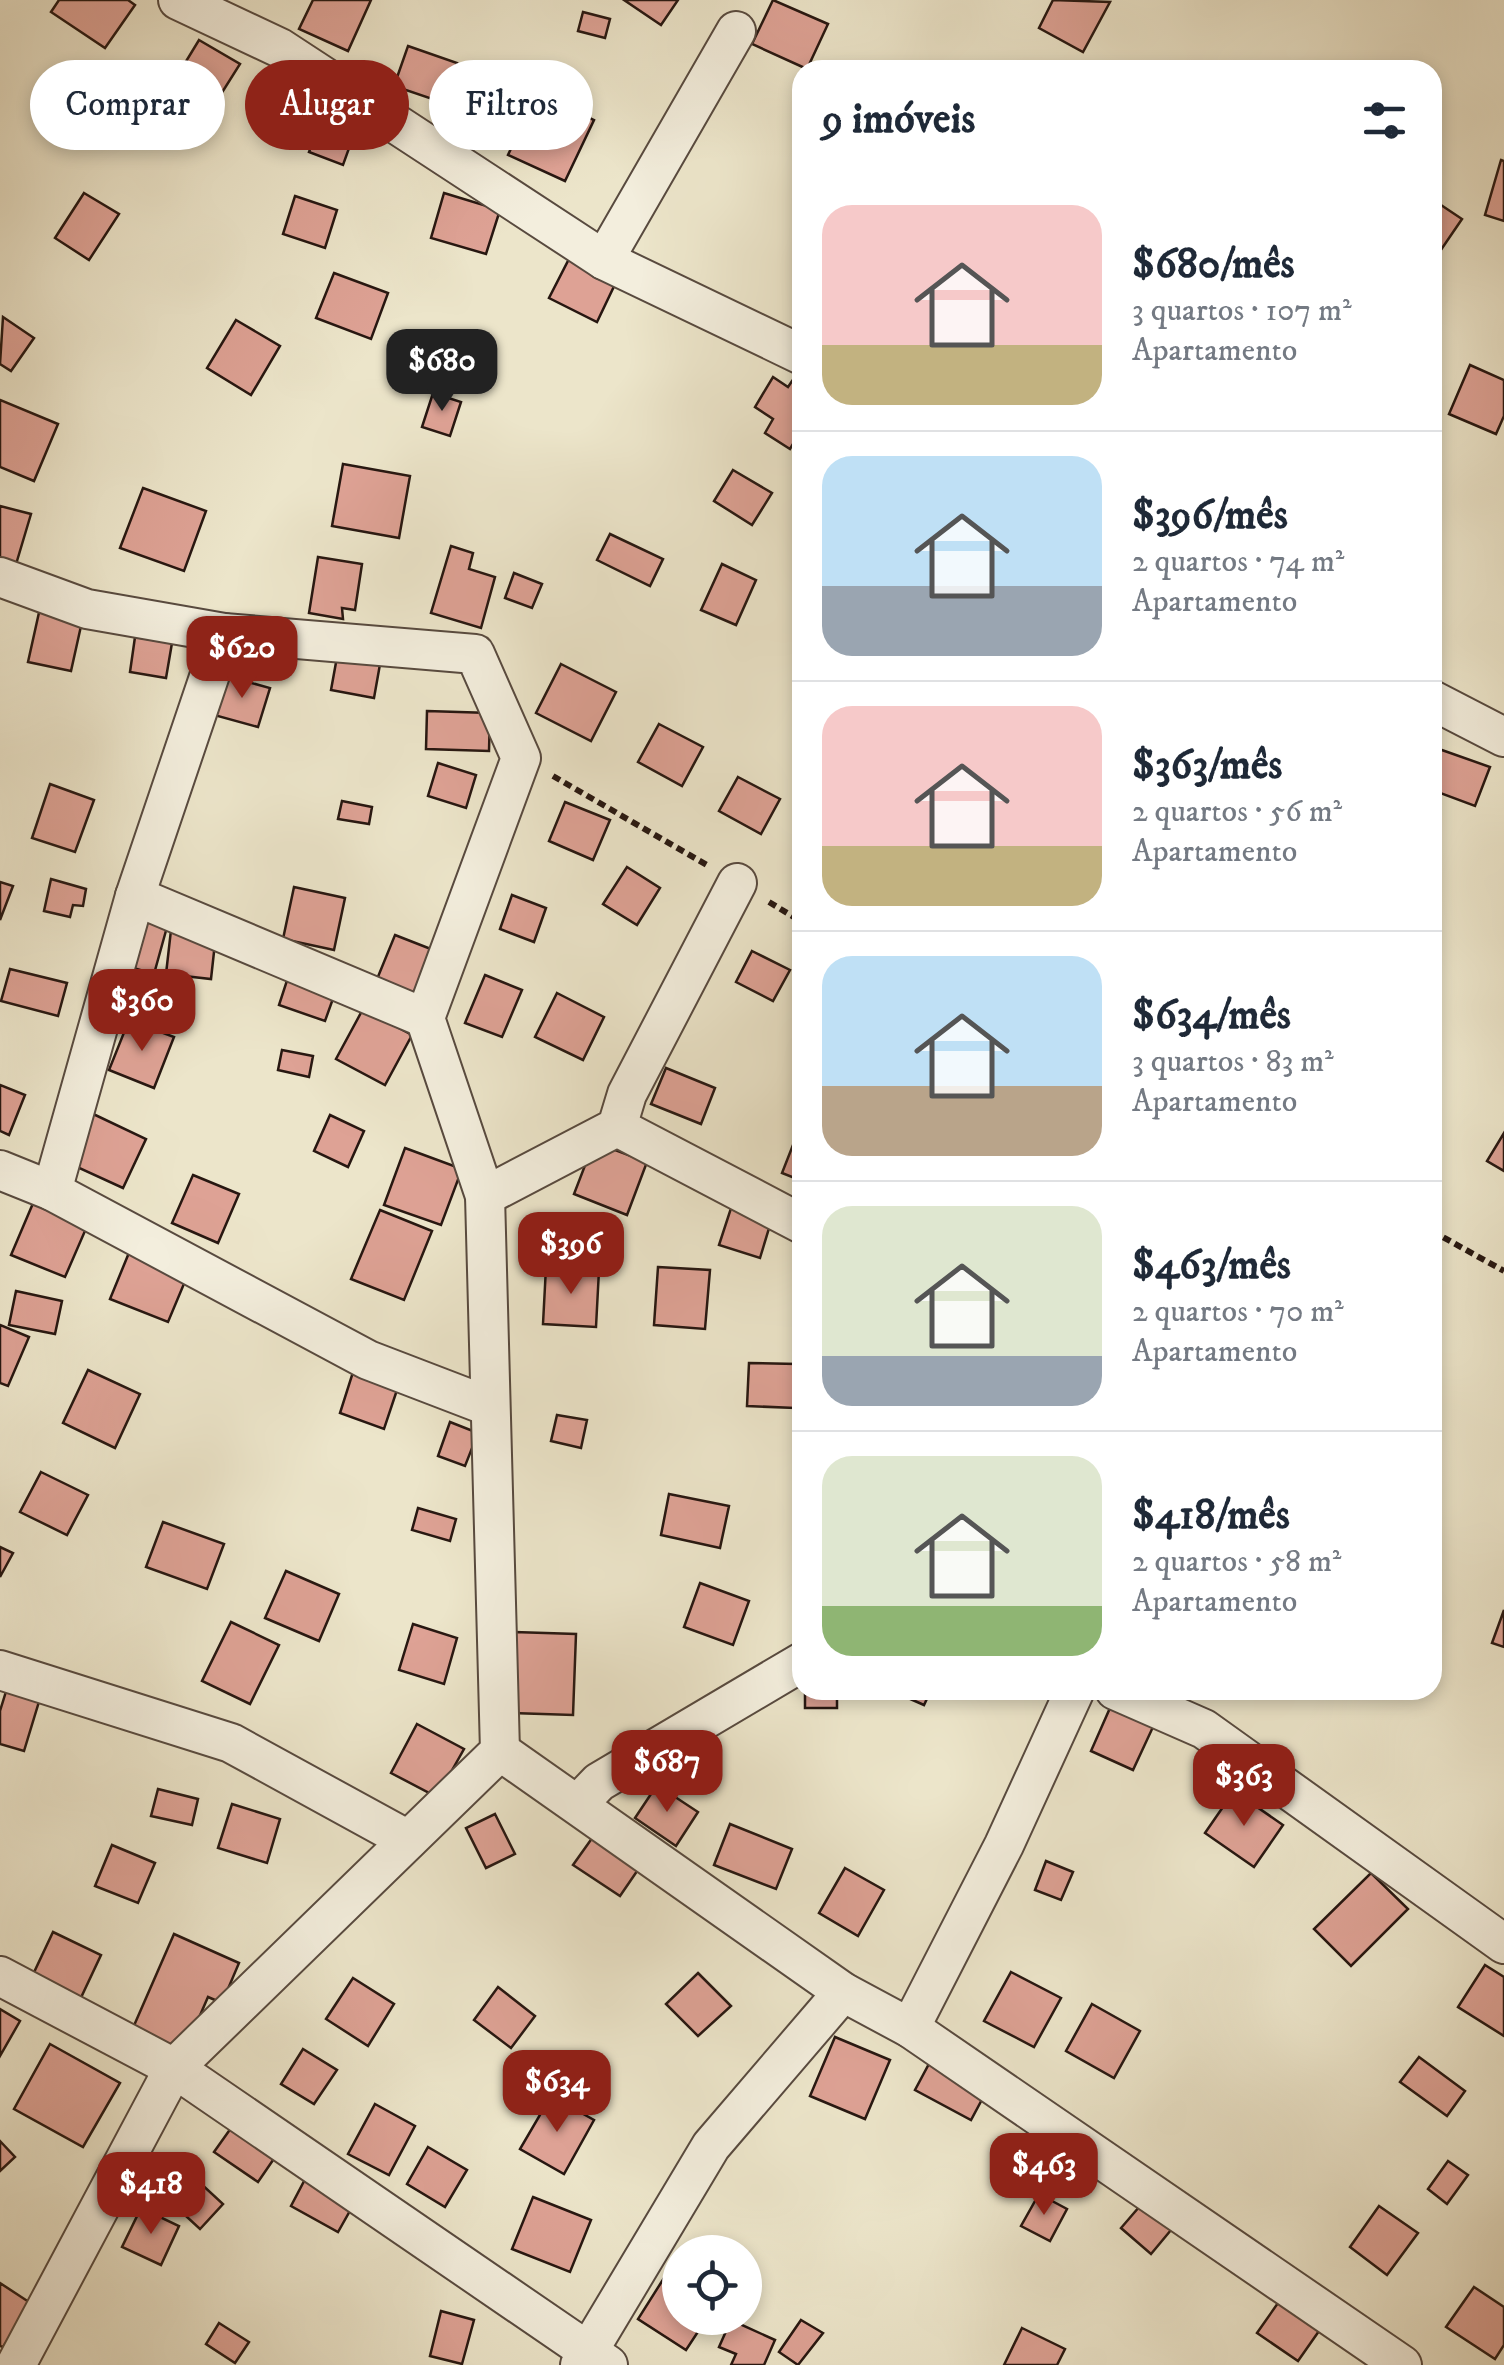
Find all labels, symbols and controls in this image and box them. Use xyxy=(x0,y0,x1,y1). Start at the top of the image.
chip: Comprar xyxy=(30,60,225,150)
chip: Alugar xyxy=(245,60,409,150)
chip: Filtros xyxy=(429,60,593,150)
icon: filters xyxy=(1357,93,1412,148)
text: 9 imóveis xyxy=(822,94,975,146)
text: $680/mês xyxy=(1132,239,1295,291)
icon: home xyxy=(902,245,1022,365)
text: 3 quartos · 107 m² xyxy=(1132,291,1352,331)
pin: $680 xyxy=(383,329,501,414)
text: Apartamento xyxy=(1132,331,1297,371)
text: $680 xyxy=(408,341,476,381)
text: $396/mês xyxy=(1132,490,1288,542)
icon: home xyxy=(902,496,1022,616)
text: 2 quartos · 74 m² xyxy=(1132,542,1344,582)
text: Apartamento xyxy=(1132,582,1297,622)
pin: $620 xyxy=(183,616,301,701)
text: $620 xyxy=(208,628,276,668)
text: $363/mês xyxy=(1132,740,1282,792)
icon: home xyxy=(902,746,1022,866)
text: 2 quartos · 56 m² xyxy=(1132,792,1342,832)
text: Apartamento xyxy=(1132,832,1297,872)
pin: $360 xyxy=(83,969,201,1054)
text: $360 xyxy=(110,981,174,1021)
text: $634/mês xyxy=(1132,990,1291,1042)
icon: home xyxy=(902,996,1022,1116)
text: 3 quartos · 83 m² xyxy=(1132,1042,1334,1082)
text: Apartamento xyxy=(1132,1082,1297,1122)
pin: $396 xyxy=(512,1212,630,1297)
text: $396 xyxy=(540,1224,602,1264)
text: $463/mês xyxy=(1132,1240,1291,1292)
icon: home xyxy=(902,1246,1022,1366)
text: 2 quartos · 70 m² xyxy=(1132,1292,1344,1332)
text: Apartamento xyxy=(1132,1332,1297,1372)
text: $418/mês xyxy=(1132,1490,1290,1542)
icon: home xyxy=(902,1496,1022,1616)
text: 2 quartos · 58 m² xyxy=(1132,1542,1341,1582)
text: Apartamento xyxy=(1132,1582,1297,1622)
pin: $687 xyxy=(608,1730,726,1815)
text: $687 xyxy=(634,1742,700,1782)
pin: $363 xyxy=(1185,1744,1303,1829)
text: $363 xyxy=(1215,1756,1273,1796)
pin: $634 xyxy=(498,2050,616,2135)
text: $634 xyxy=(525,2062,589,2102)
pin: $463 xyxy=(985,2133,1103,2218)
text: $463 xyxy=(1012,2145,1076,2185)
pin: $418 xyxy=(92,2152,210,2237)
text: $418 xyxy=(119,2164,183,2204)
map controls xyxy=(662,2235,762,2335)
button: locate xyxy=(662,2235,762,2335)

